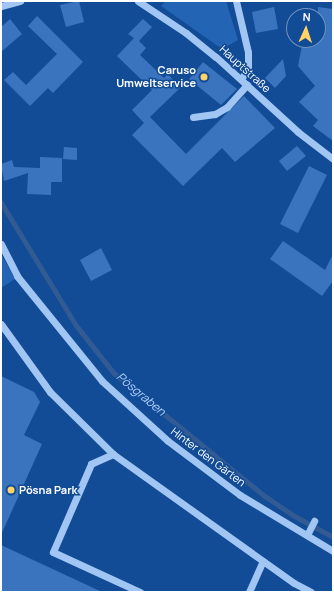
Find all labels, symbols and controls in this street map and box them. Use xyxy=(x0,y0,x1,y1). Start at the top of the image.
north arrow xyxy=(286,8,326,48)
text: N xyxy=(302,9,311,24)
street label: Hauptstraße xyxy=(217,43,273,95)
place label: Caruso Umweltservice xyxy=(116,64,196,90)
marker: Caruso Umweltservice xyxy=(199,72,209,82)
water label: Pösgraben xyxy=(114,369,168,419)
street label: Hinter den Gärten xyxy=(168,425,248,489)
place label: Pösna Park xyxy=(19,483,77,497)
marker: Pösna Park xyxy=(6,485,16,495)

